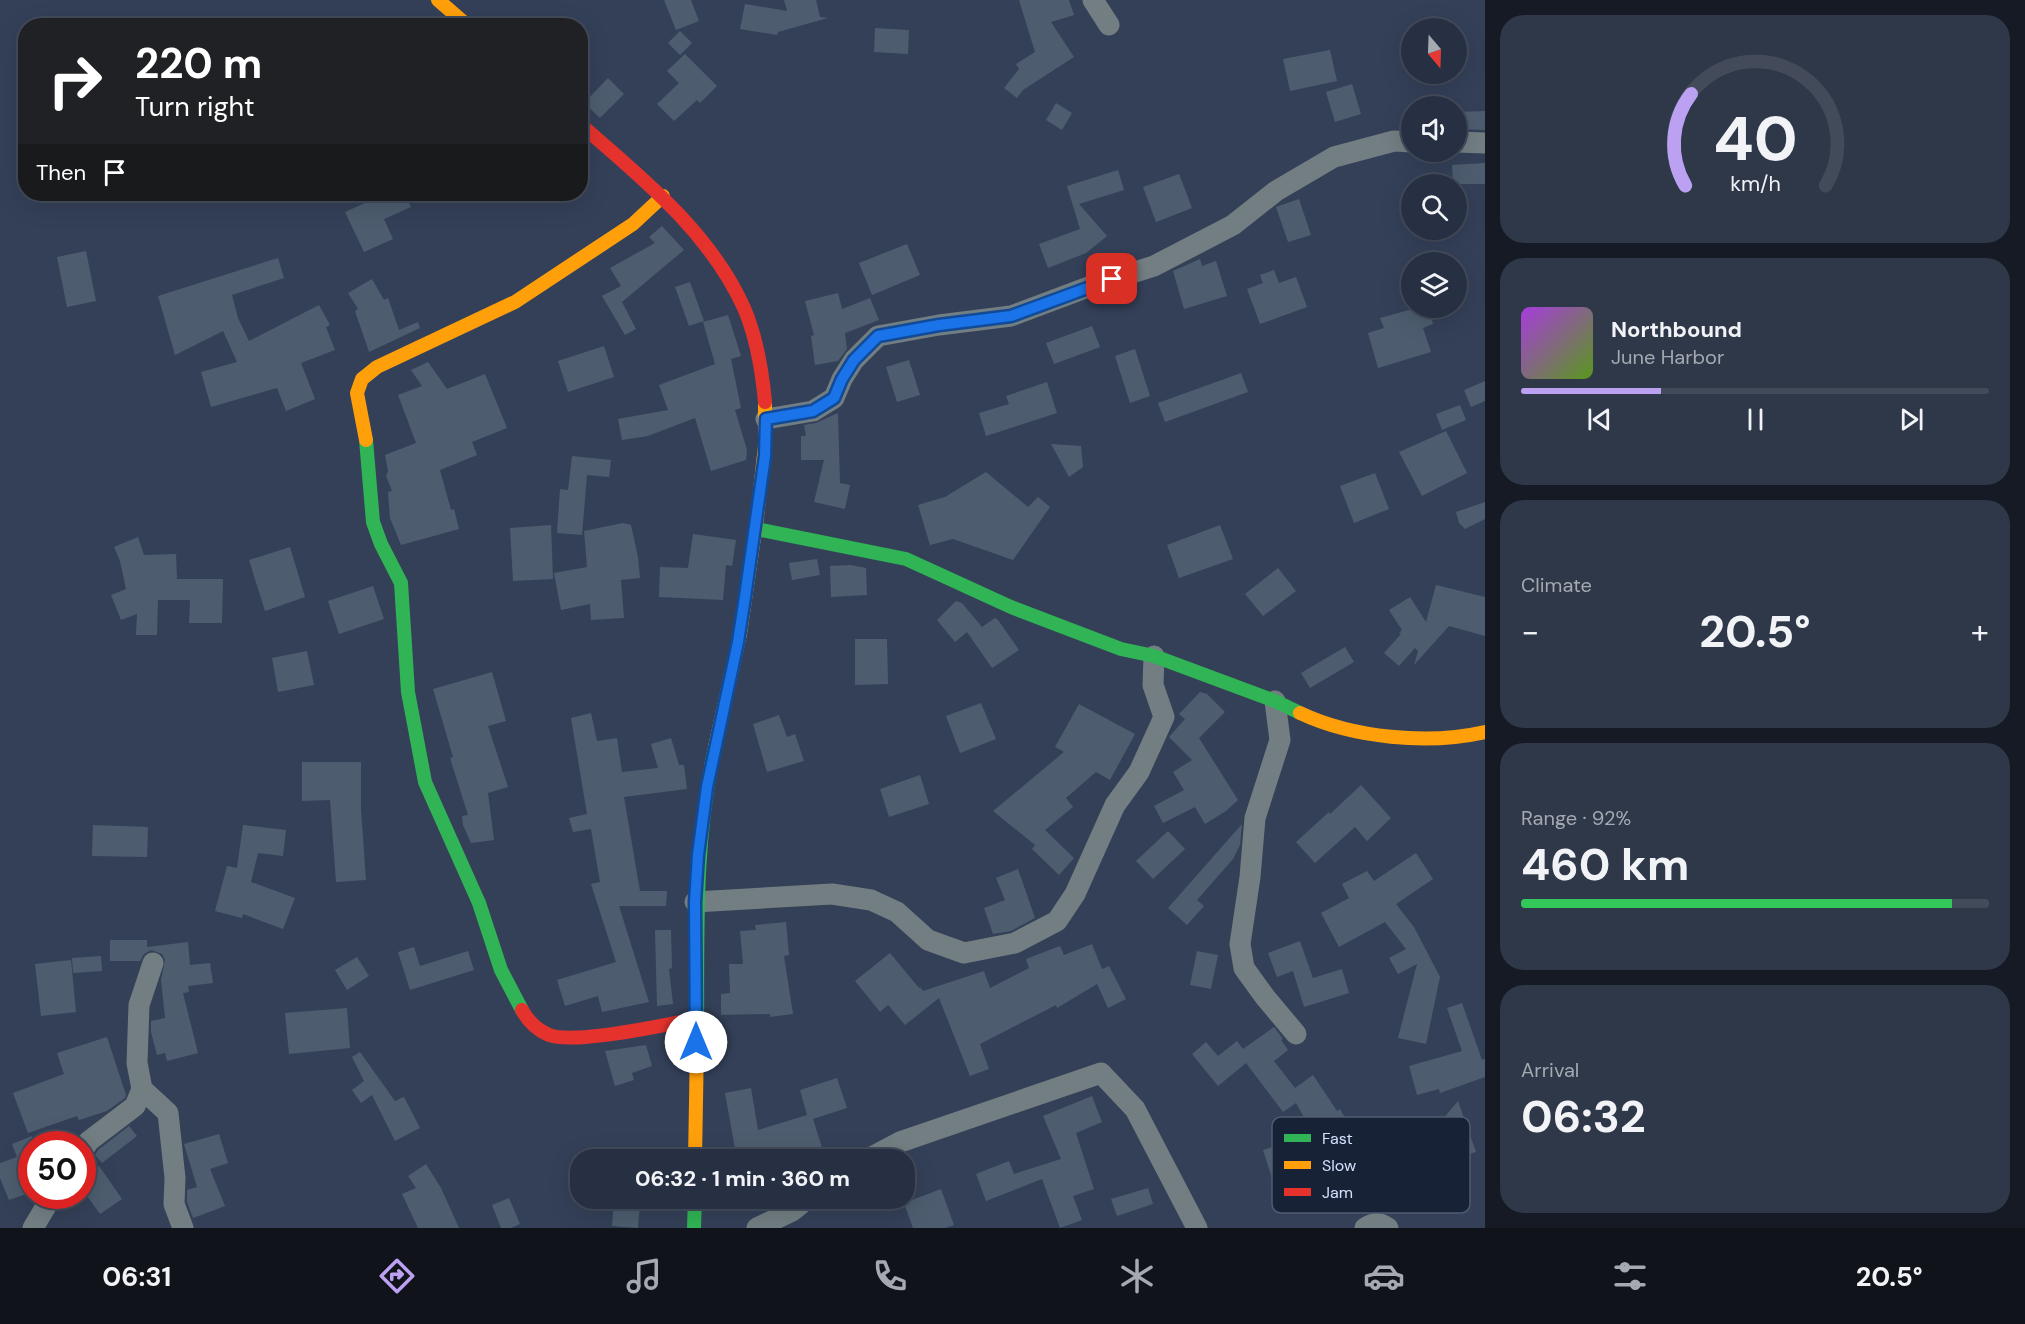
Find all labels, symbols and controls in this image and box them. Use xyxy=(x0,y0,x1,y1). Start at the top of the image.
north arrow xyxy=(1401,18,1467,84)
map controls xyxy=(1401,18,1467,318)
text: 220 m xyxy=(135,36,262,91)
icon: right xyxy=(36,42,114,120)
text: Turn right xyxy=(135,89,255,124)
button: sound xyxy=(1401,96,1467,162)
text: 40 xyxy=(1713,98,1797,179)
icon: arrive xyxy=(98,156,131,189)
text: Then xyxy=(36,158,86,187)
text: km/h xyxy=(1730,170,1780,198)
button: search xyxy=(1401,174,1467,240)
button: layers xyxy=(1401,252,1467,318)
pin xyxy=(1086,253,1137,304)
icon: arrive xyxy=(1095,262,1128,295)
text: Northbound xyxy=(1611,315,1742,344)
text: June Harbor xyxy=(1611,344,1724,370)
icon: previous xyxy=(1583,403,1616,436)
icon: pause xyxy=(1739,403,1772,436)
icon: next xyxy=(1895,403,1928,436)
text: Climate xyxy=(1521,572,1592,598)
text: 20.5° xyxy=(1699,602,1811,661)
text: − xyxy=(1521,610,1539,653)
text: + xyxy=(1971,610,1989,653)
text: Range · 92% xyxy=(1521,805,1631,831)
text: 460 km xyxy=(1521,835,1689,894)
position arrow xyxy=(664,1010,728,1074)
text: Arrival xyxy=(1521,1057,1579,1083)
text: 06:32 xyxy=(1521,1087,1646,1146)
legend xyxy=(1272,1117,1470,1213)
text: Fast xyxy=(1322,1128,1353,1149)
speed limit sign: 50 xyxy=(18,1131,96,1209)
text: Slow xyxy=(1322,1155,1356,1176)
text: 06:32 · 1 min · 360 m xyxy=(635,1164,850,1193)
text: Jam xyxy=(1322,1182,1353,1203)
icon: directions xyxy=(376,1255,418,1297)
icon: music xyxy=(623,1255,665,1297)
icon: phone xyxy=(869,1255,911,1297)
icon: climate xyxy=(1116,1255,1158,1297)
icon: car xyxy=(1363,1255,1405,1297)
icon: filters xyxy=(1609,1255,1651,1297)
text: 06:31 xyxy=(102,1259,171,1294)
text: 20.5° xyxy=(1856,1259,1923,1294)

